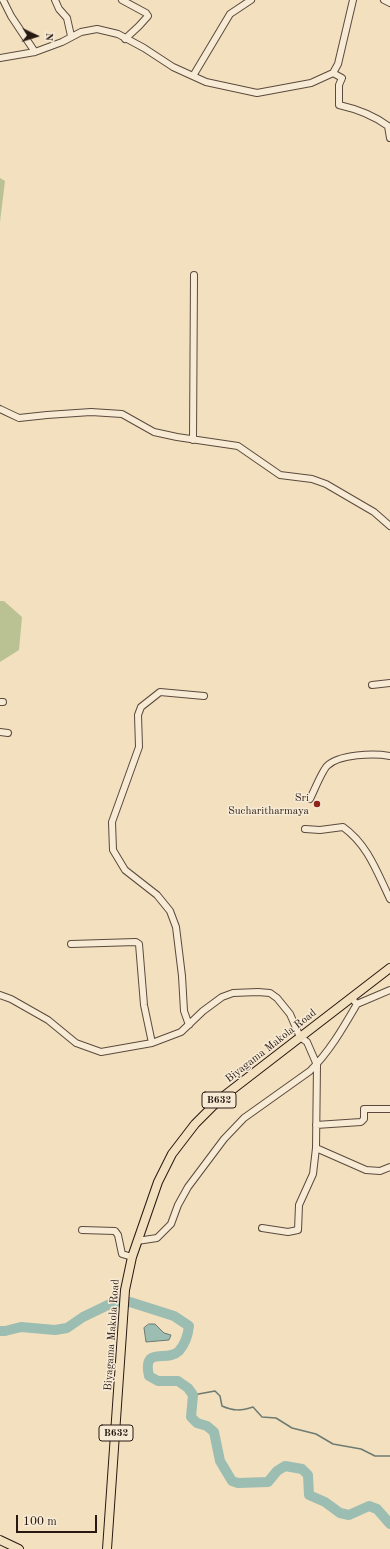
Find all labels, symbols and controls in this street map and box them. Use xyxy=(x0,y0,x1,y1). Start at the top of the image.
north arrow xyxy=(16,16,56,56)
text: N xyxy=(43,32,54,41)
place label: Sri Sucharitharmaya xyxy=(228,791,309,817)
marker: Sri Sucharitharmaya xyxy=(312,799,322,809)
street label: Biyagama Makola Road xyxy=(223,1006,319,1086)
road number: B632 xyxy=(202,1092,236,1108)
street label: Biyagama Makola Road xyxy=(102,1279,122,1391)
road number: B632 xyxy=(99,1425,133,1441)
scale bar xyxy=(18,1507,99,1533)
text: 100 m xyxy=(23,1516,57,1528)

